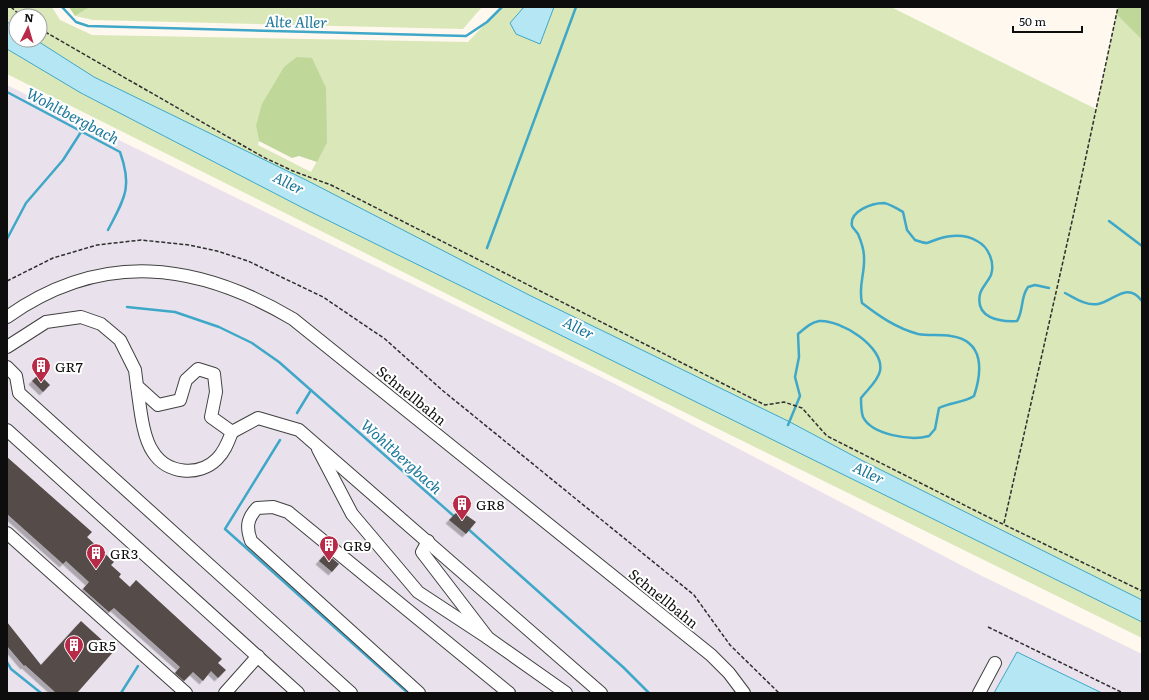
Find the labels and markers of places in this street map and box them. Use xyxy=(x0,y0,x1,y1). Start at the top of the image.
building icon: GR7 xyxy=(30,355,52,383)
place label: GR7 xyxy=(55,356,83,376)
building icon: GR8 xyxy=(451,493,473,521)
place label: GR8 xyxy=(476,494,505,514)
building icon: GR9 xyxy=(318,534,340,562)
place label: GR9 xyxy=(343,535,371,555)
building icon: GR3 xyxy=(85,542,107,570)
place label: GR3 xyxy=(110,543,138,563)
building icon: GR5 xyxy=(63,634,85,662)
place label: GR5 xyxy=(88,635,116,655)

